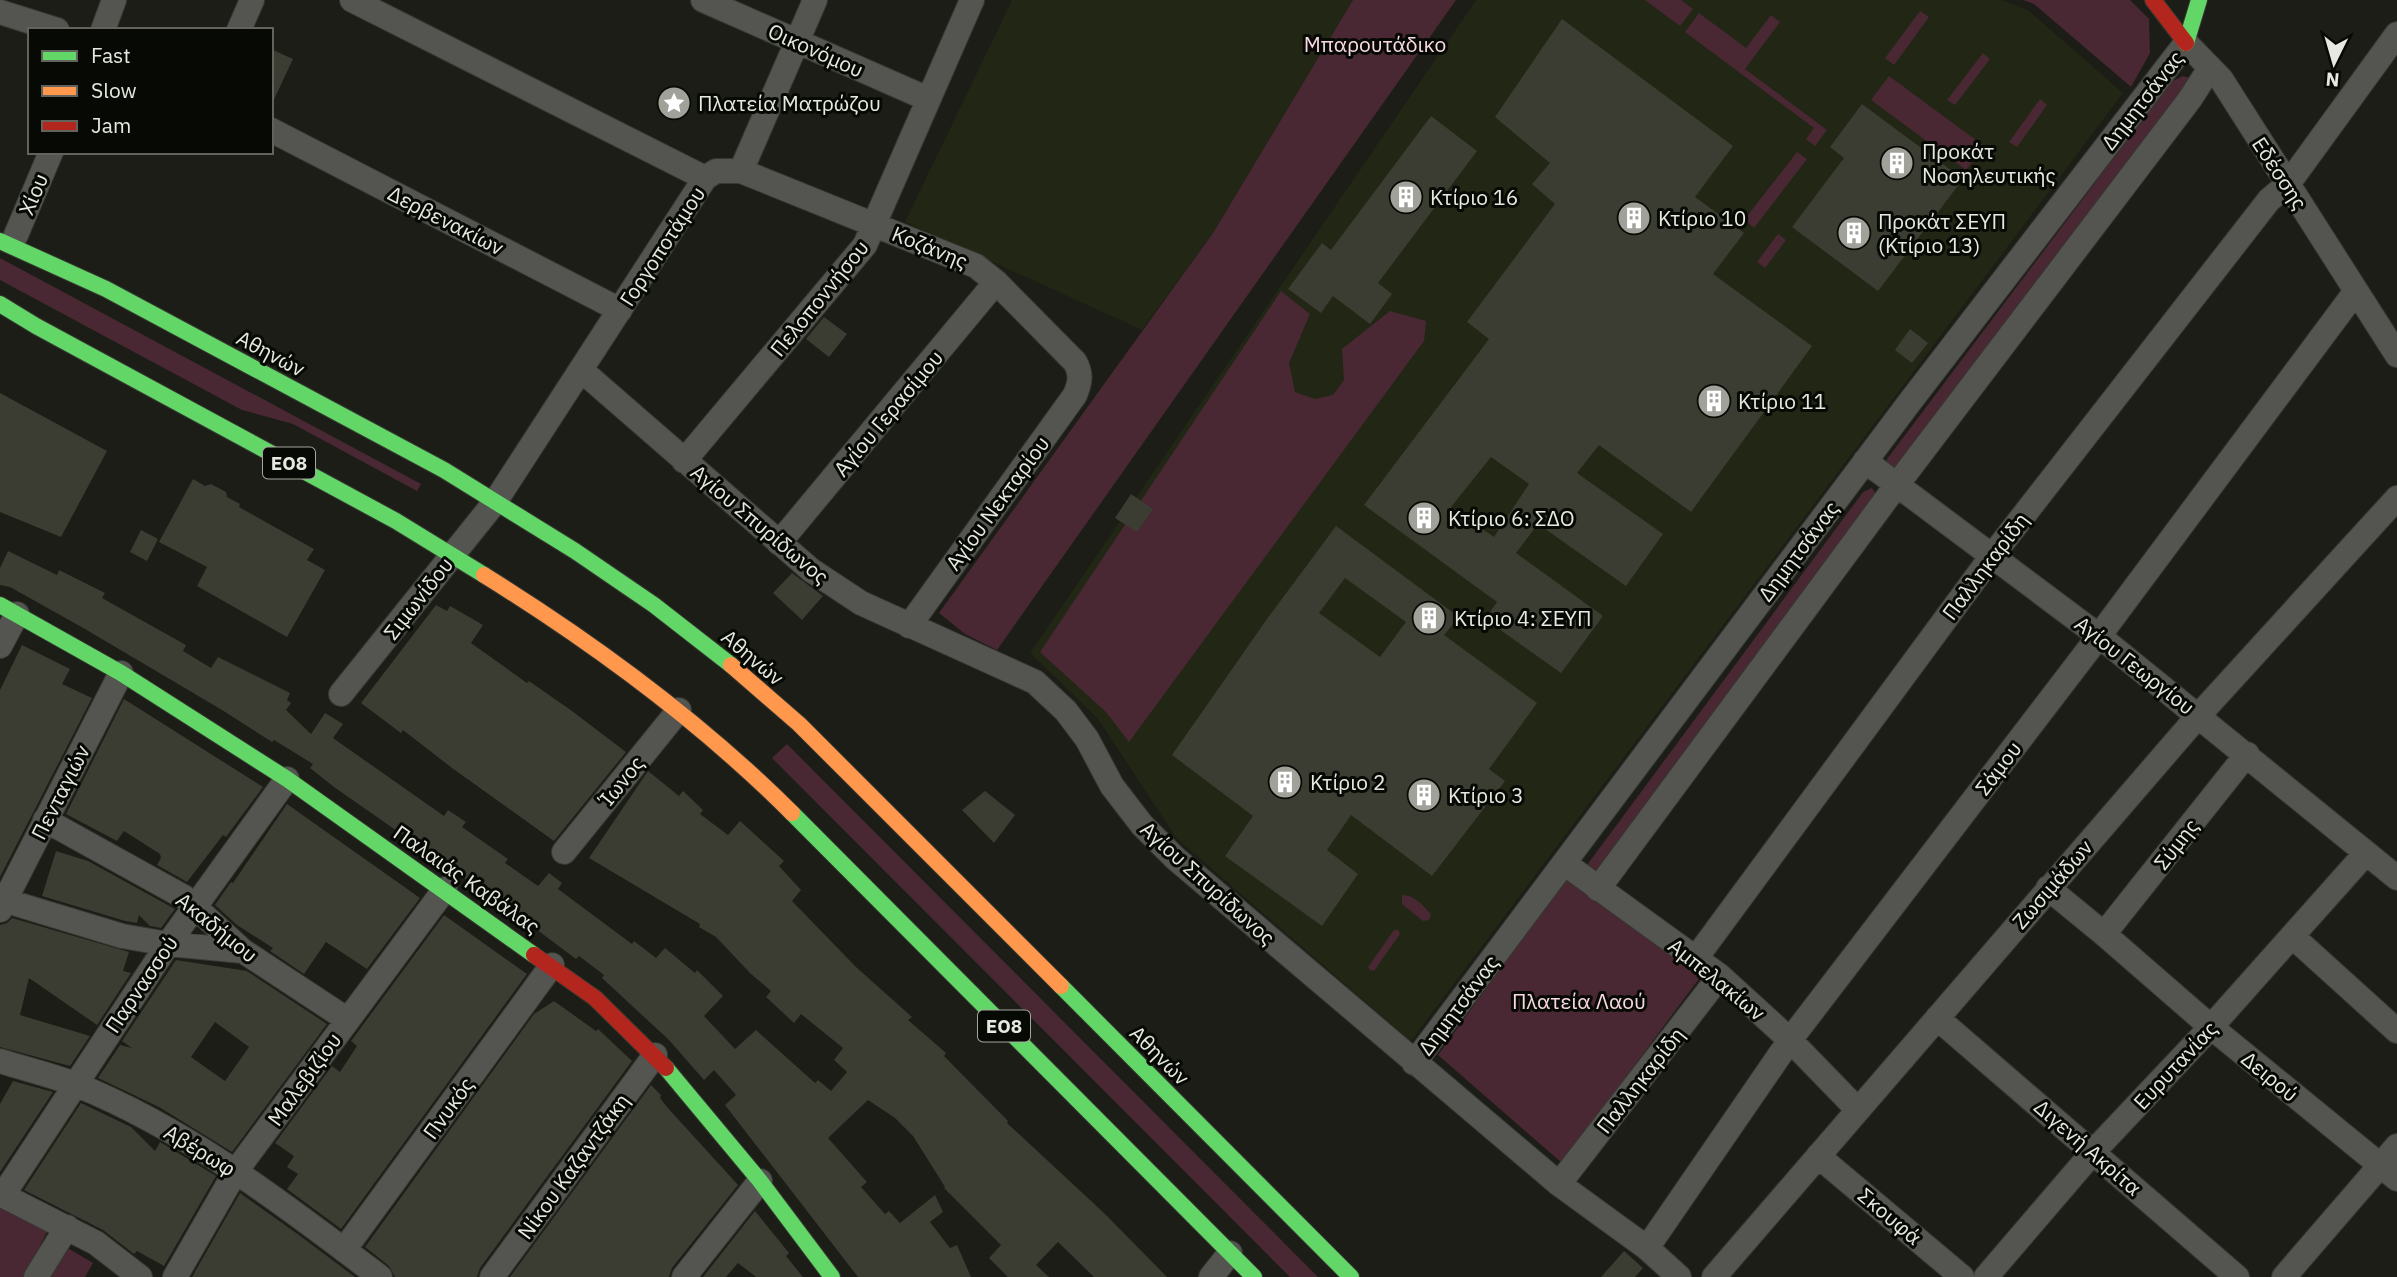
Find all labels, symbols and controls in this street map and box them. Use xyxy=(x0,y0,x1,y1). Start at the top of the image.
street label: Οικονόμου xyxy=(764,16,868,84)
legend xyxy=(28,28,273,154)
north arrow xyxy=(2299,28,2369,98)
park label: Μπαρουτάδικο xyxy=(1304,30,1446,58)
text: Fast xyxy=(91,41,131,69)
street label: Δημητσάνας xyxy=(2094,45,2190,155)
text: N xyxy=(2325,67,2340,92)
text: Slow xyxy=(91,76,137,104)
place icon: Πλατεία Ματρώζου xyxy=(655,84,693,122)
place label: Πλατεία Ματρώζου xyxy=(698,89,881,117)
text: Jam xyxy=(91,111,131,139)
street label: Εδέσσης xyxy=(2246,131,2314,215)
place label: Προκάτ Νοσηλευτικής xyxy=(1922,137,2056,189)
building icon: Προκάτ Νοσηλευτικής xyxy=(1878,144,1916,182)
street label: Χίου xyxy=(12,169,54,219)
building icon: Κτίριο 16 xyxy=(1387,178,1425,216)
street label: Δερβενακίων xyxy=(383,179,509,261)
street label: Γοργοποτάμου xyxy=(613,181,711,311)
place label: Κτίριο 16 xyxy=(1430,183,1518,211)
building icon: Κτίριο 10 xyxy=(1615,199,1653,237)
place label: Κτίριο 10 xyxy=(1658,204,1746,232)
place label: Προκάτ ΣΕΥΠ (Κτίριο 13) xyxy=(1878,207,2006,259)
building icon: Προκάτ ΣΕΥΠ (Κτίριο 13) xyxy=(1835,214,1873,252)
street label: Κοζάνης xyxy=(888,219,972,275)
street label: Πελοποννήσου xyxy=(763,234,875,362)
street label: Αθηνών xyxy=(232,323,310,383)
street label: Αγίου Γερασίμου xyxy=(827,344,949,482)
building icon: Κτίριο 11 xyxy=(1695,382,1733,420)
place label: Κτίριο 11 xyxy=(1738,387,1826,415)
street label: Αγίου Νεκταρίου xyxy=(939,430,1055,576)
road number: ΕΟ8 xyxy=(263,447,315,478)
street label: Αγίου Σπυρίδωνος xyxy=(685,458,835,590)
street label: Δημητσάνας xyxy=(1751,495,1845,607)
building icon: Κτίριο 6: ΣΔΟ xyxy=(1405,499,1443,537)
place label: Κτίριο 6: ΣΔΟ xyxy=(1448,504,1575,532)
street label: Παλληκαρίδη xyxy=(1935,507,2035,625)
street label: Σιμωνίδου xyxy=(377,551,459,645)
building icon: Κτίριο 4: ΣΕΥΠ xyxy=(1410,599,1448,637)
place label: Κτίριο 4: ΣΕΥΠ xyxy=(1454,604,1592,632)
street label: Αγίου Γεωργίου xyxy=(2069,609,2201,721)
street label: Αθηνών xyxy=(716,623,790,692)
street label: Σάμου xyxy=(1969,735,2027,801)
street label: Πενταγιών xyxy=(24,740,96,844)
street label: Ίωνος xyxy=(591,750,650,813)
building icon: Κτίριο 2 xyxy=(1266,763,1304,801)
place label: Κτίριο 2 xyxy=(1310,768,1386,796)
building icon: Κτίριο 3 xyxy=(1405,776,1443,814)
place label: Κτίριο 3 xyxy=(1448,781,1524,809)
street label: Σύμης xyxy=(2147,813,2205,875)
street label: Αγίου Σπυρίδωνος xyxy=(1135,815,1281,951)
street label: Παλαιάς Καβάλας xyxy=(388,818,546,940)
street label: Ζωσιμάδων xyxy=(2006,833,2099,934)
street label: Ακαδήμου xyxy=(170,886,264,968)
street label: Παρνασσού xyxy=(98,930,184,1038)
street label: Αμπελακίων xyxy=(1663,931,1771,1027)
street label: Δημητσάνας xyxy=(1411,949,1505,1061)
park label: Πλατεία Λαού xyxy=(1512,987,1646,1015)
road number: ΕΟ8 xyxy=(978,1010,1030,1042)
street label: Ευρυτανίας xyxy=(2127,1015,2223,1115)
street label: Αθηνών xyxy=(1124,1019,1196,1091)
street label: Παλληκαρίδη xyxy=(1590,1021,1690,1139)
street label: Μαλεβιζίου xyxy=(261,1027,347,1131)
street label: Δειρού xyxy=(2236,1044,2304,1108)
street label: Πνυκός xyxy=(416,1071,480,1145)
street label: Νίκου Καζαντζάκη xyxy=(511,1087,635,1245)
street label: Διγενή Ακρίτα xyxy=(2028,1093,2148,1201)
street label: Αβέρωφ xyxy=(159,1118,241,1182)
street label: Σκουφά xyxy=(1852,1181,1928,1251)

